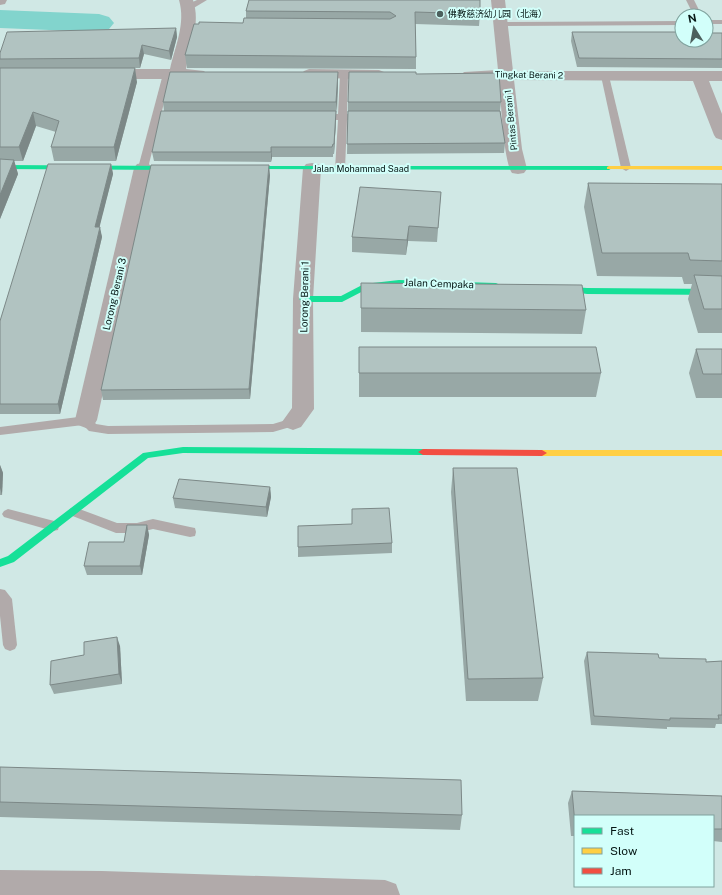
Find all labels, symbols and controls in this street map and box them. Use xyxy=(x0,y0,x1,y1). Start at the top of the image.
place label: 佛教慈济幼儿园（北海） xyxy=(448,8,547,19)
north arrow xyxy=(674,8,714,48)
marker: 佛教慈济幼儿园（北海） xyxy=(435,9,445,19)
text: N xyxy=(687,11,697,25)
street label: Tingkat Berani 2 xyxy=(495,68,563,81)
street label: Pintas Berani 1 xyxy=(502,89,519,151)
street label: Jalan Mohammad Saad xyxy=(313,163,409,174)
street label: Lorong Berani 3 xyxy=(100,257,128,331)
street label: Lorong Berani 1 xyxy=(297,261,311,333)
street label: Jalan Cempaka xyxy=(404,276,474,290)
legend xyxy=(574,815,714,887)
text: Fast xyxy=(610,824,635,838)
text: Slow xyxy=(610,844,638,858)
text: Jam xyxy=(610,864,632,878)

